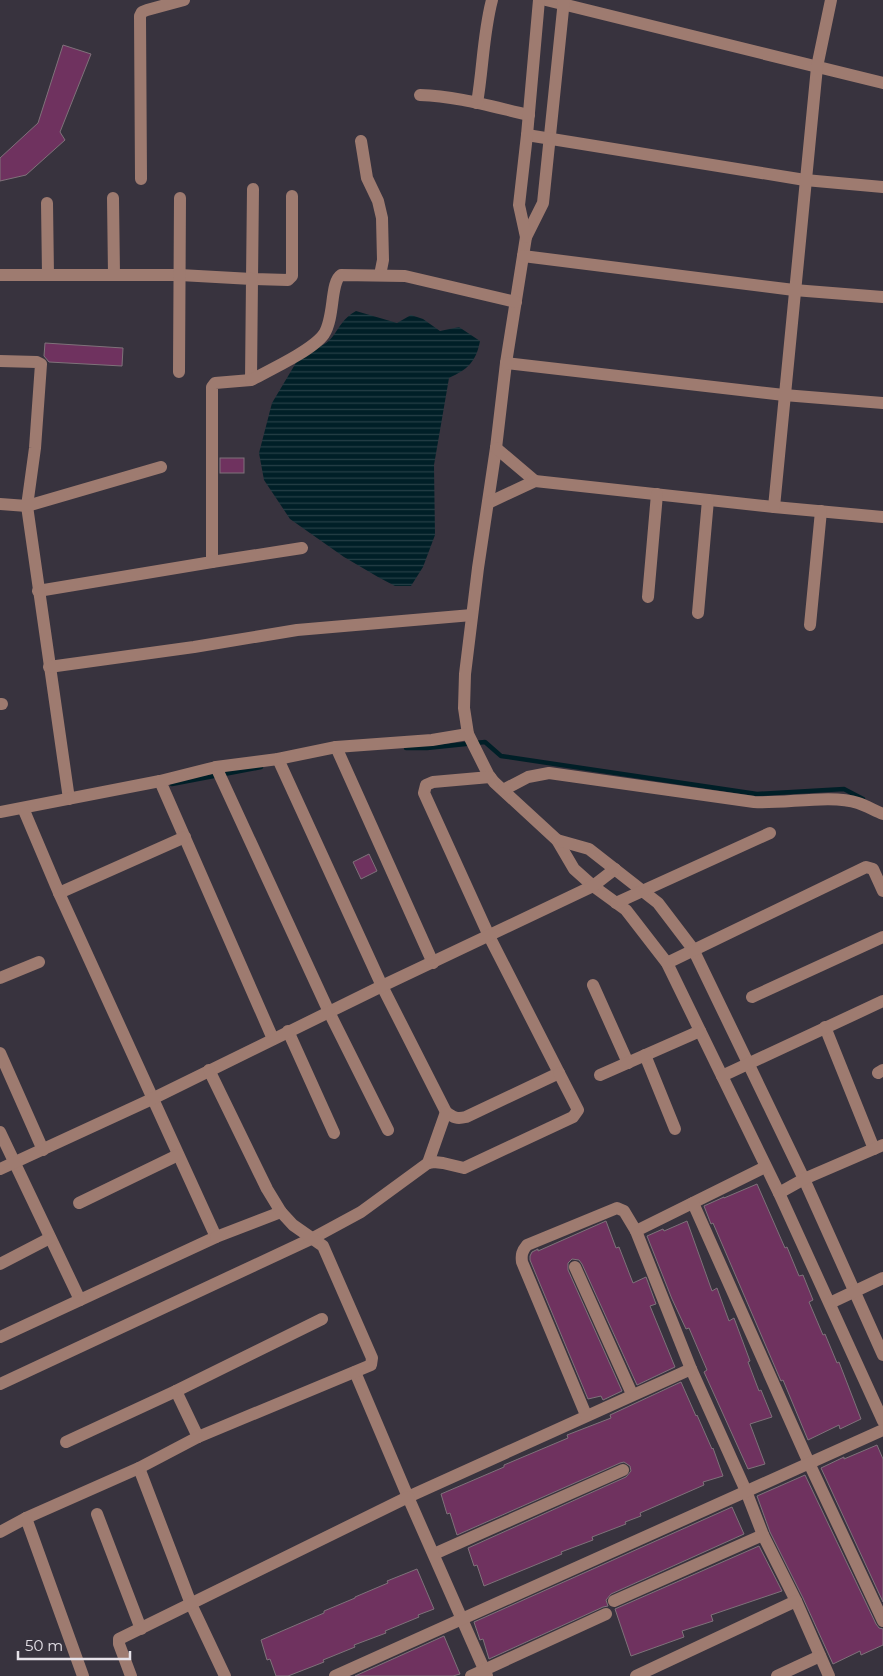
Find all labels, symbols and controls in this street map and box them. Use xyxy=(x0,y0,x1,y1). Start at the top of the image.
scale bar xyxy=(18,1628,130,1660)
text: 50 m xyxy=(25,1636,63,1655)

